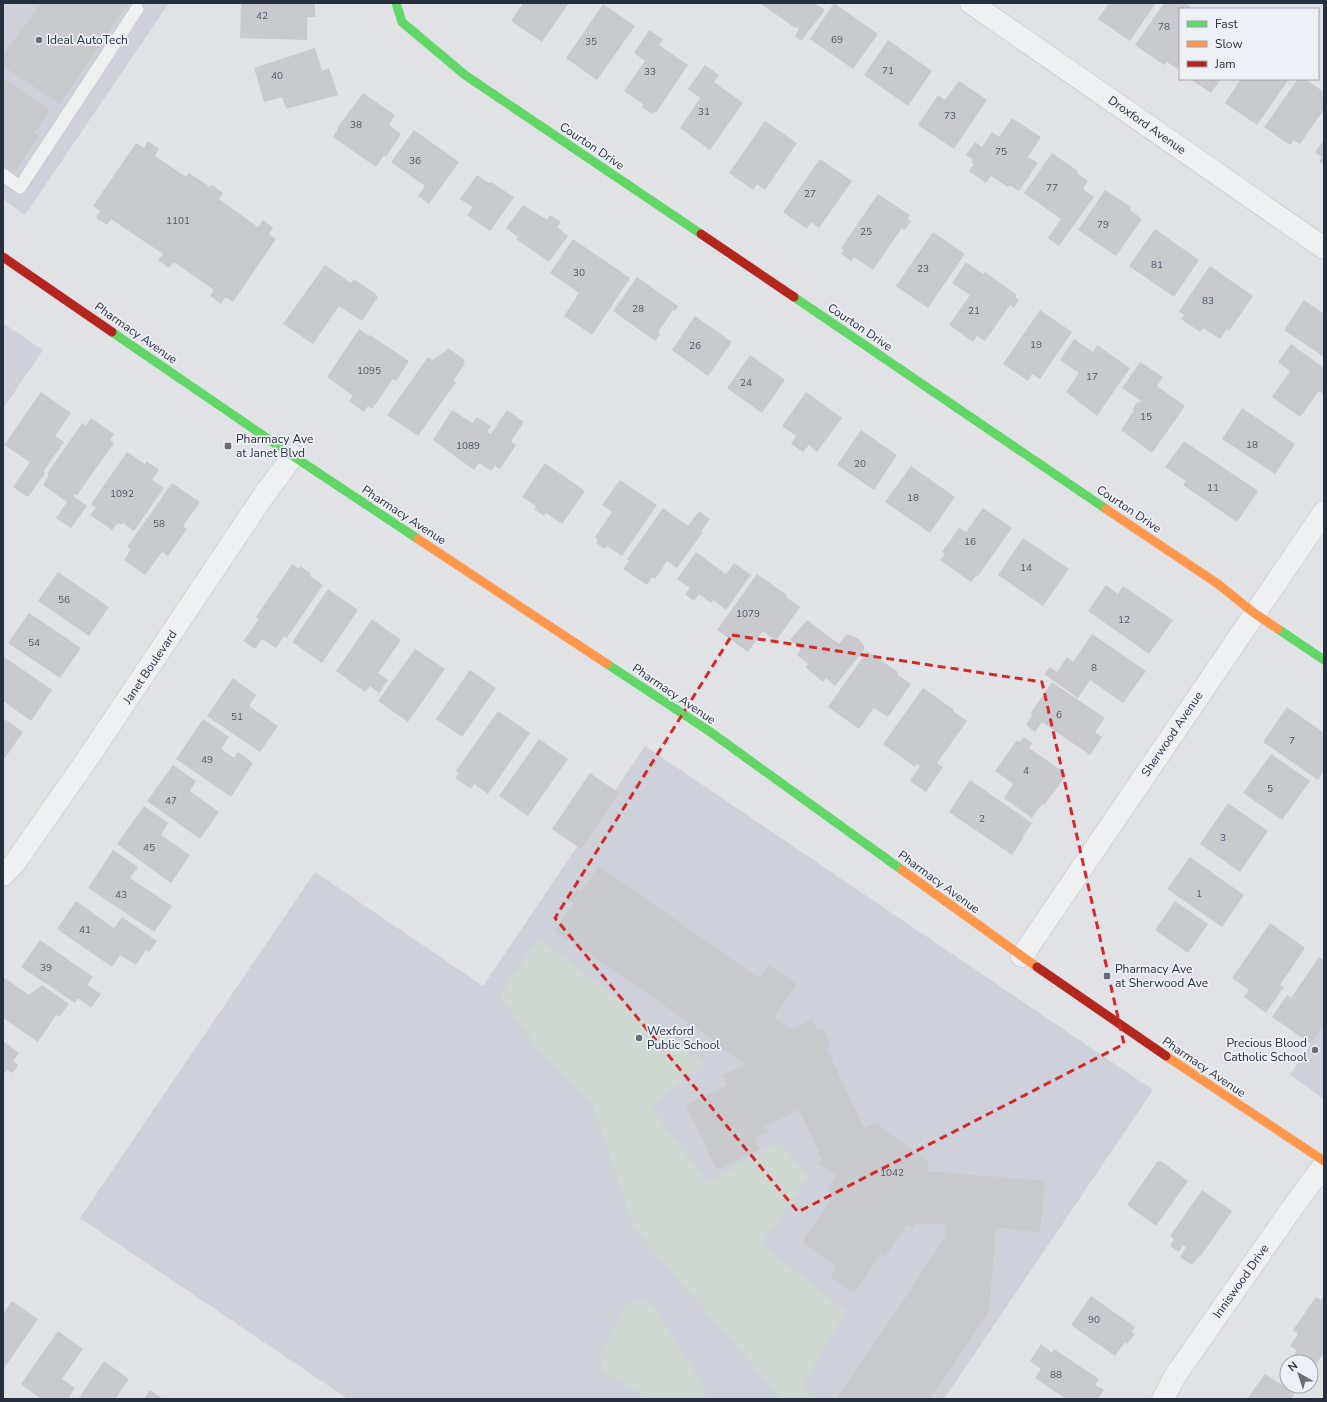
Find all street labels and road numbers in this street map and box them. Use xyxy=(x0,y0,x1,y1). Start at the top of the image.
street label: Droxford Avenue xyxy=(1105,92,1189,158)
street label: Courton Drive xyxy=(556,118,628,174)
street label: Pharmacy Avenue xyxy=(92,299,180,367)
street label: Courton Drive xyxy=(824,299,896,355)
street label: Courton Drive xyxy=(1093,481,1165,537)
street label: Pharmacy Avenue xyxy=(359,482,449,548)
street label: Janet Boulevard xyxy=(119,627,181,708)
street label: Pharmacy Avenue xyxy=(629,660,719,728)
street label: Sherwood Avenue xyxy=(1138,688,1206,780)
street label: Pharmacy Avenue xyxy=(895,847,983,917)
street label: Pharmacy Avenue xyxy=(1159,1033,1249,1101)
street label: Inniswood Drive xyxy=(1209,1241,1273,1321)

